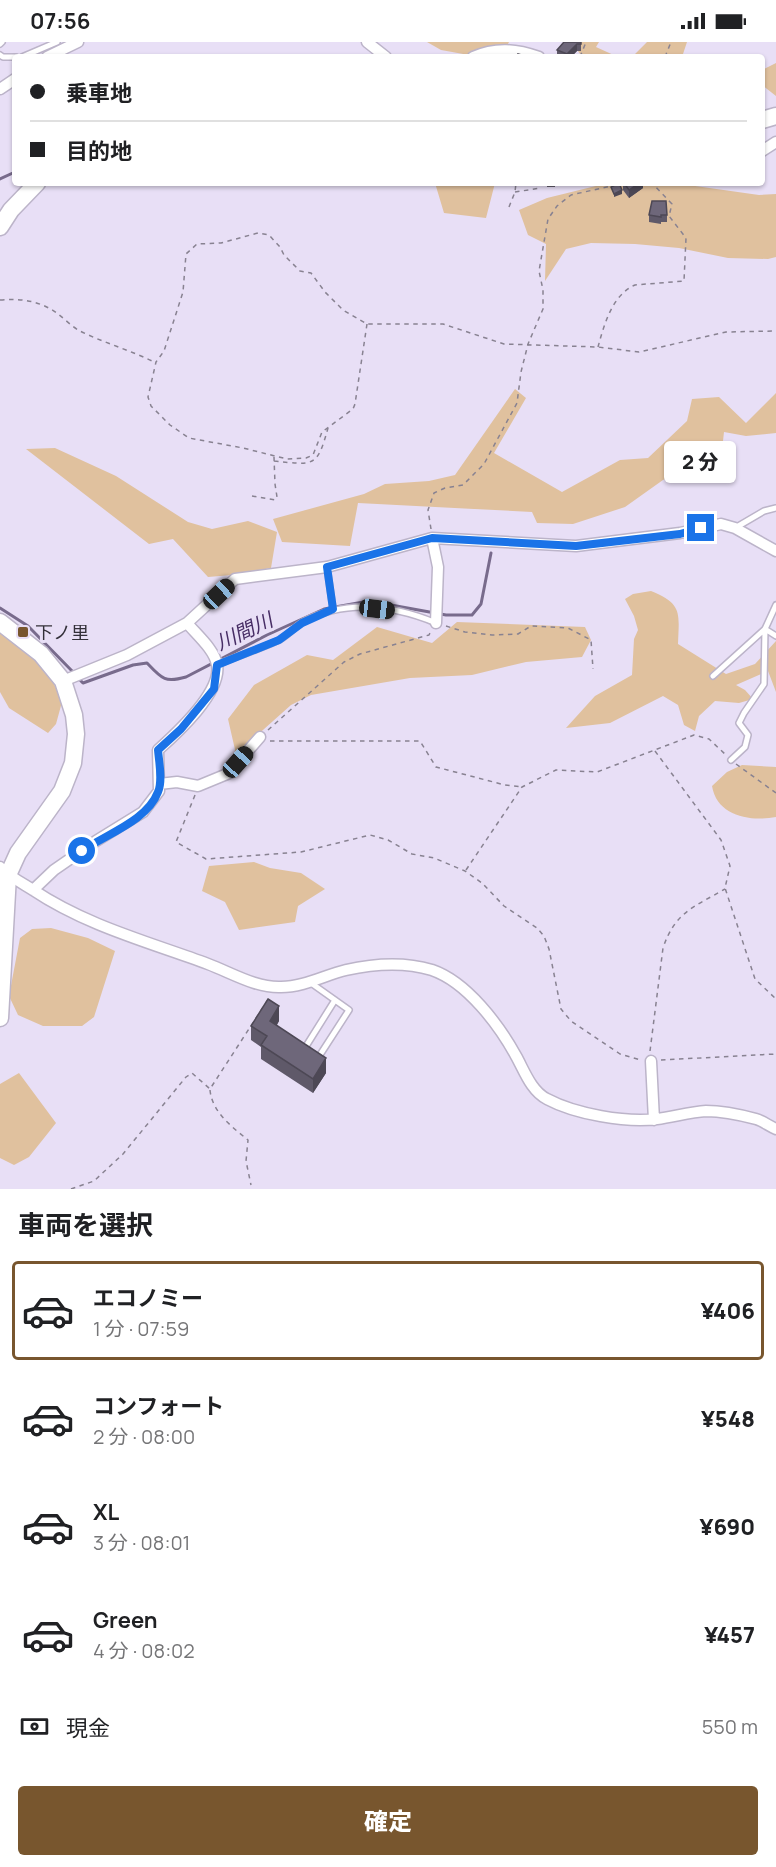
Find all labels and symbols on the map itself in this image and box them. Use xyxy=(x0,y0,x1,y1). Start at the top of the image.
callout: 2 分 xyxy=(665,441,737,483)
route end xyxy=(687,514,714,541)
car xyxy=(200,575,238,613)
car xyxy=(358,598,396,620)
water label: 川間川 xyxy=(211,605,279,656)
place label: 下ノ里 xyxy=(35,620,89,644)
marker: 下ノ里 xyxy=(16,625,30,639)
car xyxy=(219,743,257,781)
route start xyxy=(68,837,95,864)

